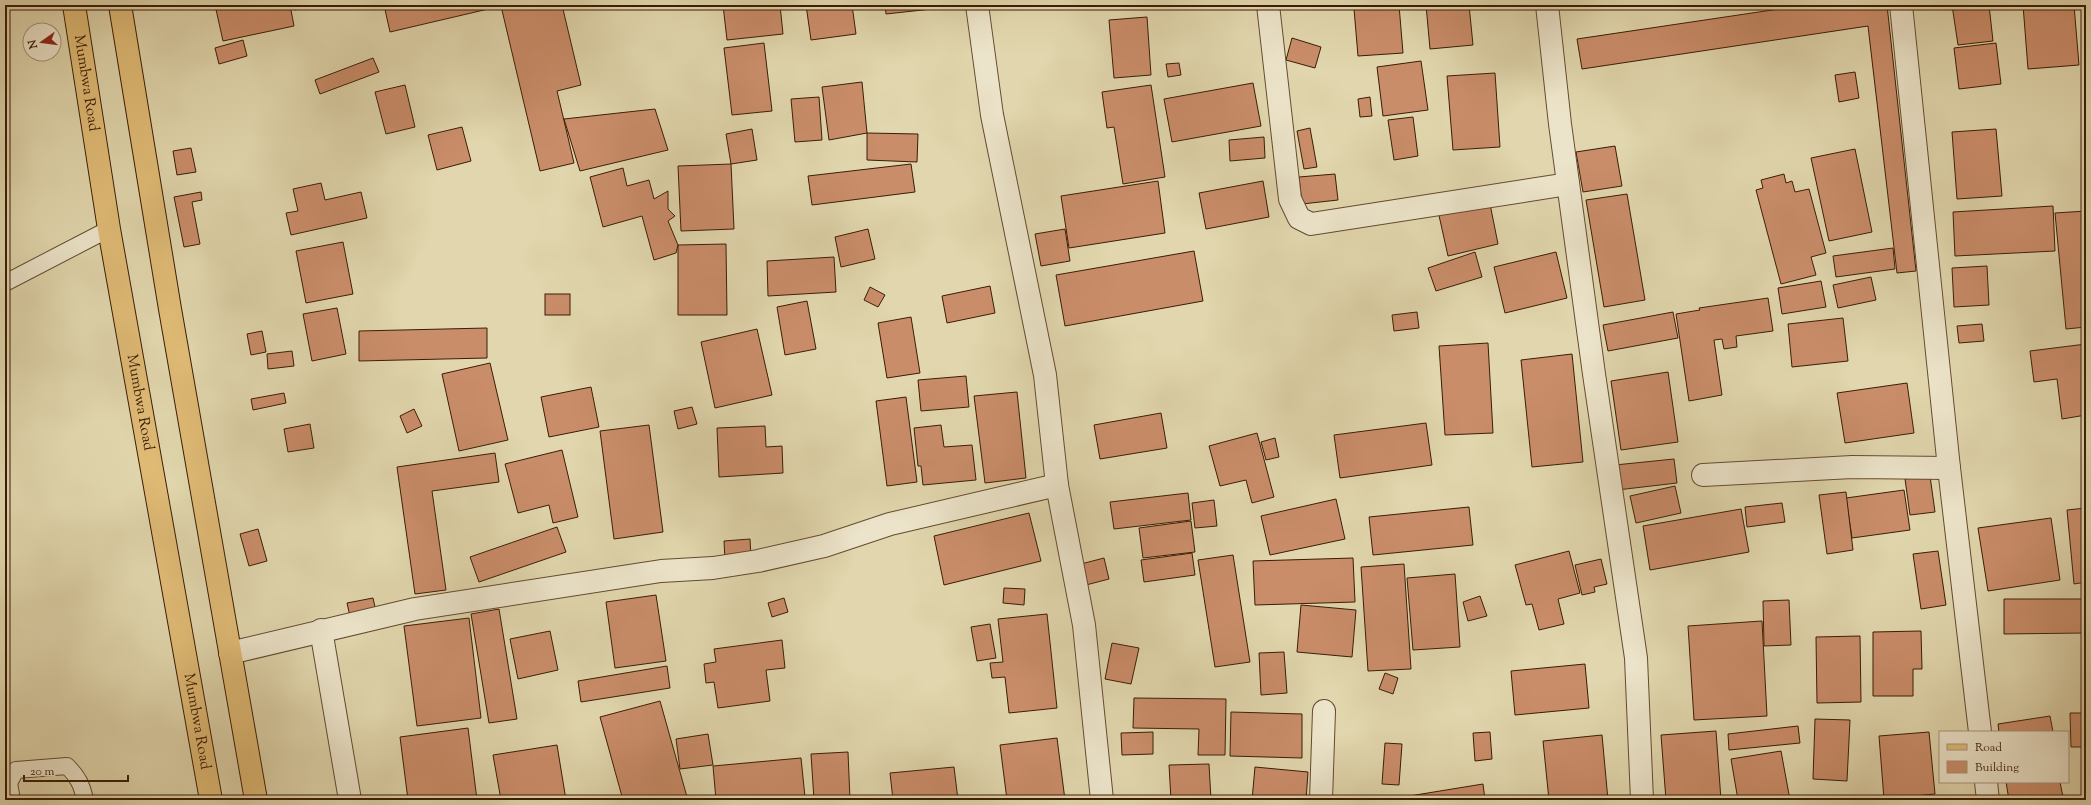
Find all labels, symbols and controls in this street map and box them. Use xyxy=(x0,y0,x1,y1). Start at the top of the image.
north arrow xyxy=(22,22,62,62)
street label: Mumbwa Road xyxy=(68,33,104,133)
text: N xyxy=(24,38,42,51)
street label: Mumbwa Road xyxy=(121,353,159,453)
street label: Mumbwa Road xyxy=(178,672,216,772)
legend xyxy=(1939,731,2069,783)
text: Road xyxy=(1975,739,2002,757)
scale bar xyxy=(24,757,128,783)
text: Building xyxy=(1975,759,2019,777)
text: 20 m xyxy=(30,763,55,781)

